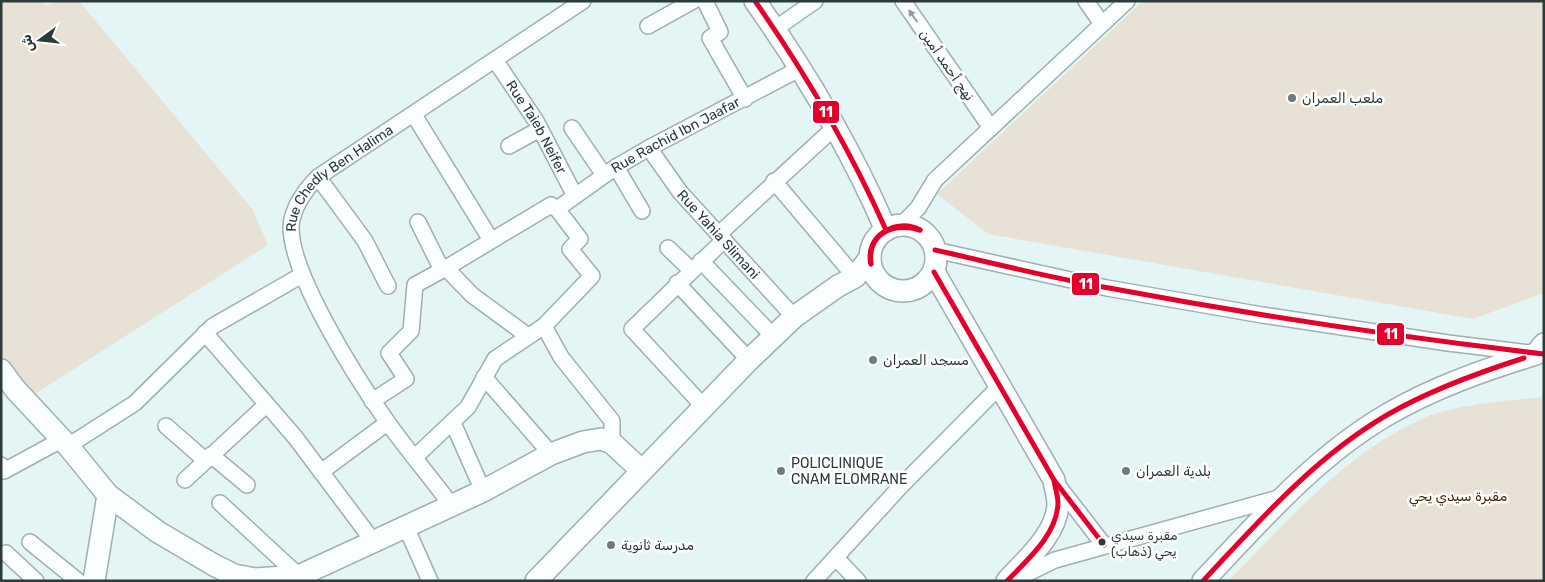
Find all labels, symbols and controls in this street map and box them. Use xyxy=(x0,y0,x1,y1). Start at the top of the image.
one-way arrow xyxy=(908,9,918,23)
north arrow xyxy=(15,15,65,65)
street label: نهج أحمد أمين xyxy=(914,26,978,105)
text: ش xyxy=(17,32,38,54)
street label: Rue Taieb Neifer xyxy=(503,77,571,177)
place label: ملعب العمران xyxy=(1302,90,1383,107)
marker: ملعب العمران xyxy=(1286,92,1298,104)
street label: Rue Rachid Ibn Jaafar xyxy=(608,93,743,177)
line badge: 11 xyxy=(812,100,840,124)
text: 11 xyxy=(819,104,833,121)
street label: Rue Chedly Ben Halima xyxy=(283,121,396,232)
street label: Rue Yahia Slimani xyxy=(674,186,763,282)
line badge: 11 xyxy=(1071,272,1100,296)
text: 11 xyxy=(1079,276,1093,293)
line badge: 11 xyxy=(1376,322,1405,346)
text: 11 xyxy=(1384,326,1398,343)
place label: مسجد العمران xyxy=(883,352,969,369)
marker: مسجد العمران xyxy=(867,354,879,366)
place label: POLICLINIQUE CNAM ELOMRANE xyxy=(791,455,908,488)
place label: بلدية العمران xyxy=(1136,463,1211,480)
marker: POLICLINIQUE CNAM ELOMRANE xyxy=(775,465,787,477)
marker: بلدية العمران xyxy=(1120,465,1132,477)
park label: مقبرة سيدي يحي xyxy=(1409,488,1507,507)
place label: مقبرة سيدي يحي (ذهاب) xyxy=(1111,528,1178,561)
place label: مدرسة ثانوية xyxy=(621,537,694,554)
marker: مقبرة سيدي يحي (ذهاب) xyxy=(1097,537,1107,547)
marker: مدرسة ثانوية xyxy=(605,539,617,551)

